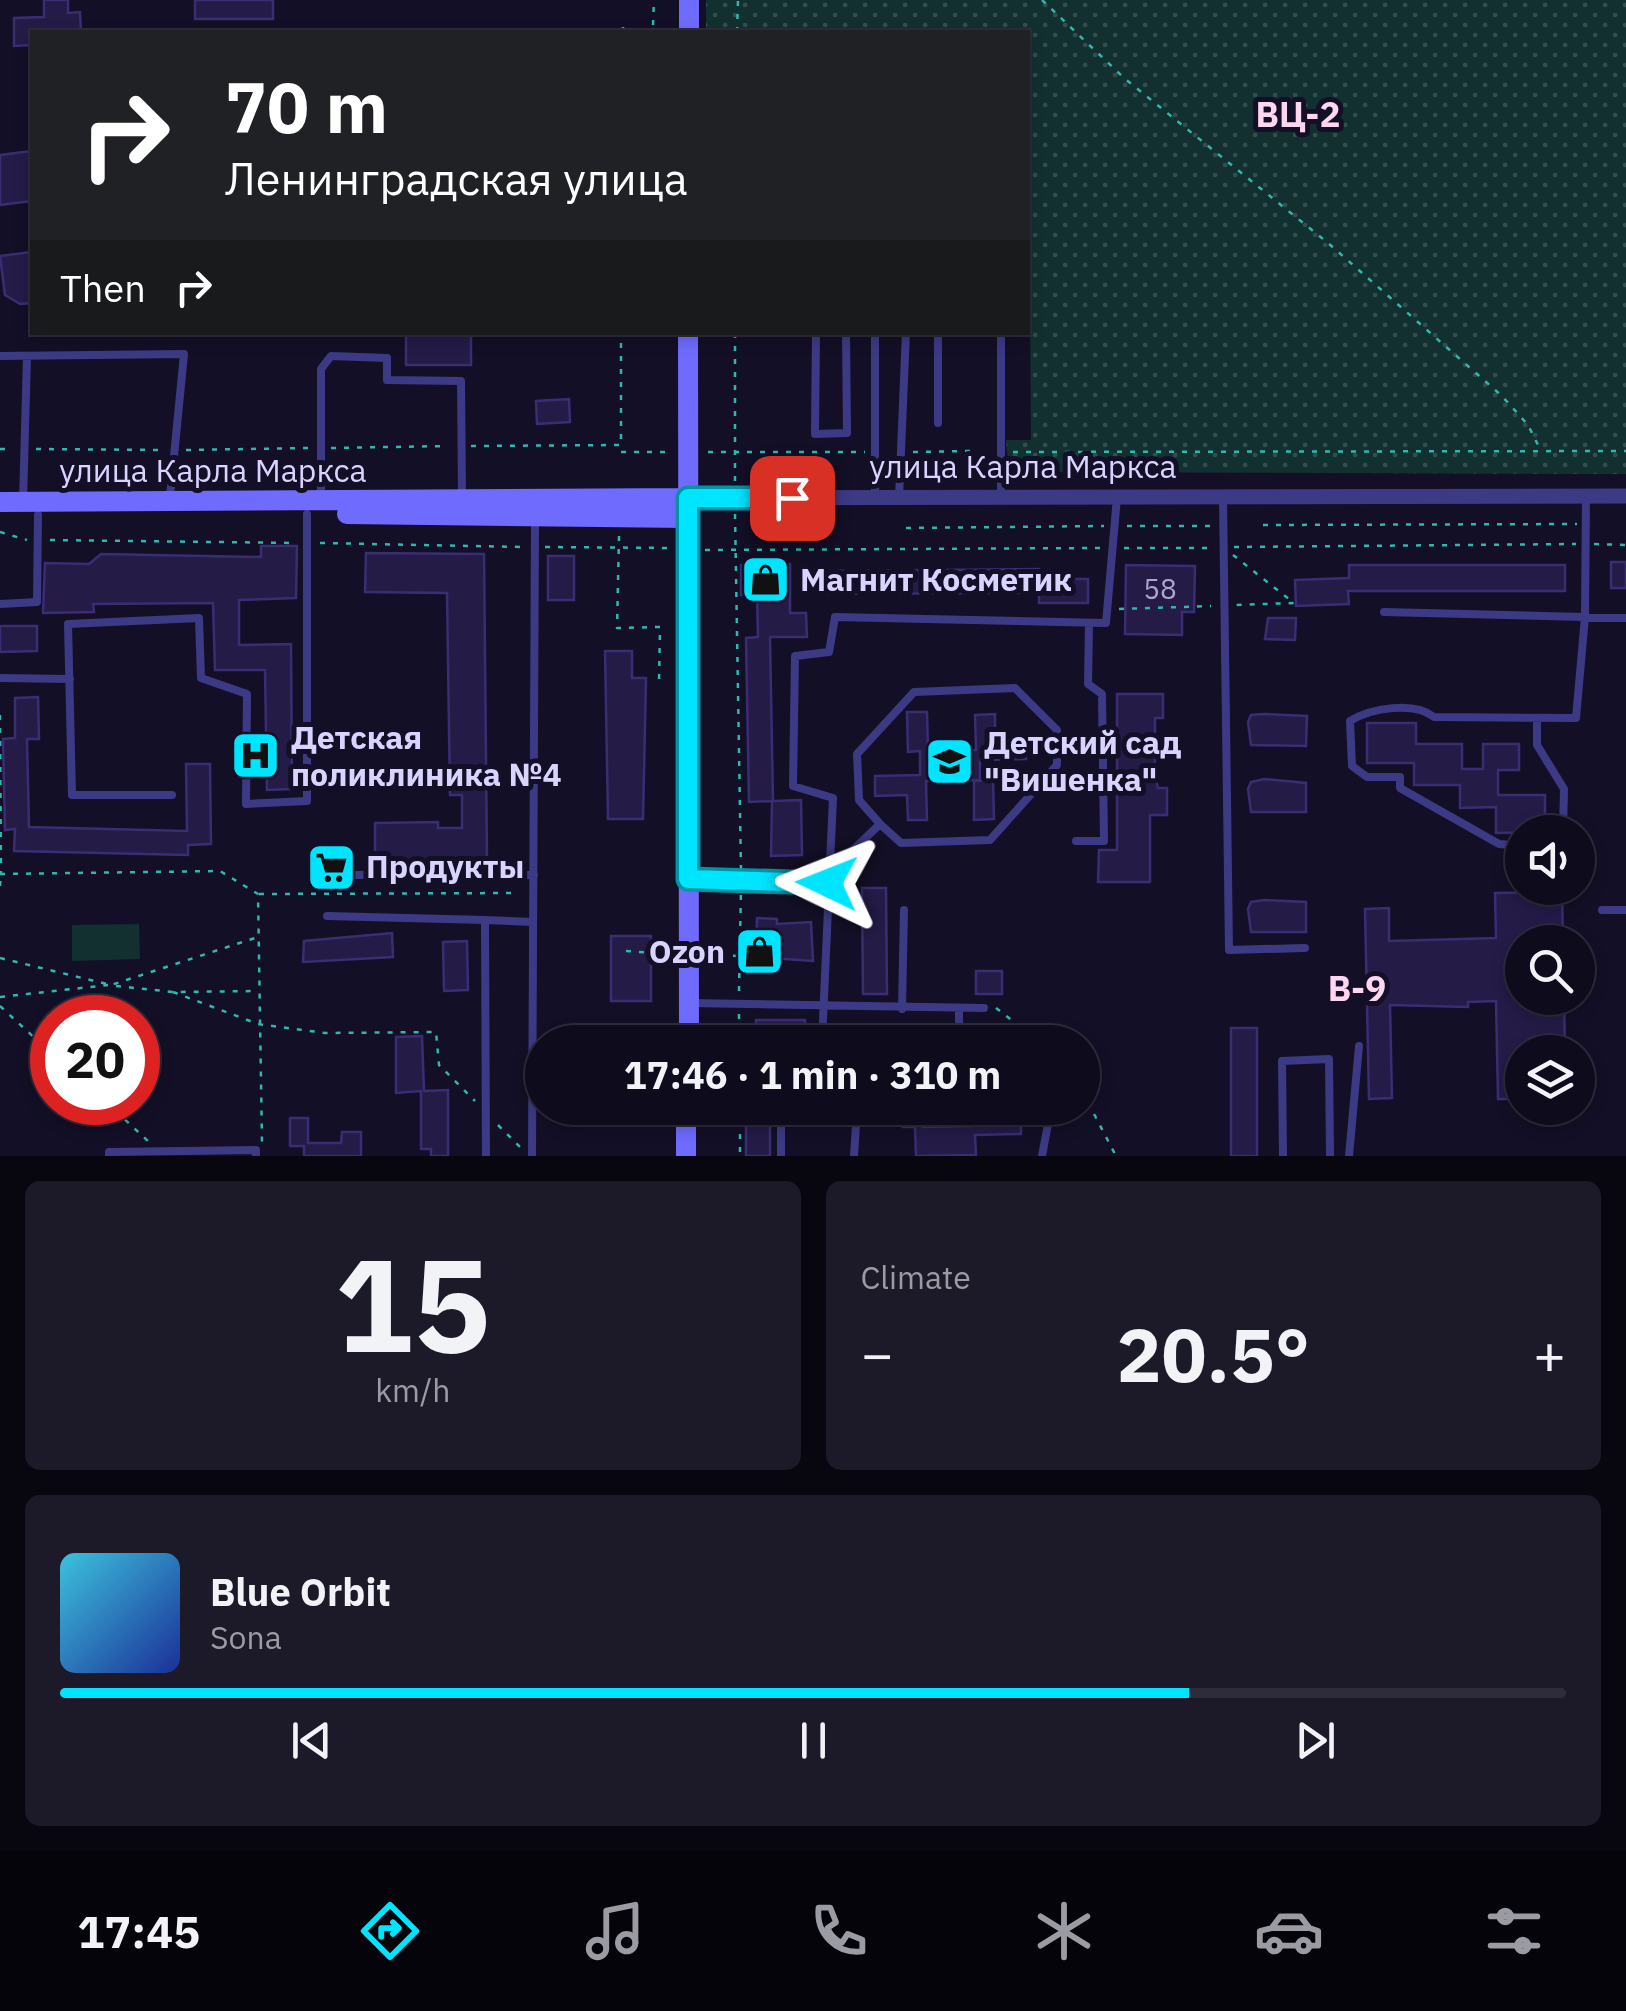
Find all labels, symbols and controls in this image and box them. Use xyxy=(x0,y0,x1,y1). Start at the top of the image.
text: 70 m xyxy=(225,61,388,152)
icon: right xyxy=(60,70,190,200)
district label: ВЦ-2 xyxy=(1256,91,1340,137)
text: Ленинградская улица xyxy=(225,149,688,207)
icon: right xyxy=(166,260,221,315)
text: Then xyxy=(60,263,146,312)
street label: улица Карла Маркса xyxy=(869,445,1177,487)
street label: улица Карла Маркса xyxy=(59,449,367,491)
pin xyxy=(750,456,835,541)
icon: arrive xyxy=(765,471,820,526)
shop icon: Магнит Косметик xyxy=(739,554,791,606)
place label: Магнит Косметик xyxy=(800,558,1072,600)
house number: 58 xyxy=(1143,570,1177,607)
place label: Детская поликлиника №4 xyxy=(291,716,562,795)
place label: Детский сад "Вишенка" xyxy=(984,721,1181,800)
hospital icon: Детская поликлиника №4 xyxy=(230,730,282,782)
school or university icon: Детский сад "Вишенка" xyxy=(923,735,975,787)
map controls xyxy=(1505,815,1595,1125)
button: sound xyxy=(1505,815,1595,905)
position arrow xyxy=(775,831,879,935)
supermarket icon: Продукты xyxy=(305,841,357,893)
place label: Продукты xyxy=(366,845,524,887)
button: search xyxy=(1505,925,1595,1015)
shop icon: Ozon xyxy=(734,926,786,978)
place label: Ozon xyxy=(649,930,725,972)
district label: В-9 xyxy=(1328,965,1386,1011)
speed limit sign: 20 xyxy=(30,995,160,1125)
button: layers xyxy=(1505,1035,1595,1125)
text: 17:46 · 1 min · 310 m xyxy=(624,1050,1001,1099)
text: 15 xyxy=(335,1219,491,1388)
text: Climate xyxy=(861,1256,971,1298)
text: 20.5° xyxy=(1116,1305,1310,1403)
text: − xyxy=(861,1318,894,1389)
text: + xyxy=(1533,1318,1566,1389)
text: km/h xyxy=(375,1369,450,1411)
text: Blue Orbit xyxy=(210,1567,391,1616)
text: Sona xyxy=(210,1616,282,1658)
icon: previous xyxy=(284,1713,339,1768)
icon: pause xyxy=(786,1713,841,1768)
icon: next xyxy=(1288,1713,1343,1768)
icon: directions xyxy=(355,1896,425,1966)
icon: music xyxy=(580,1896,650,1966)
icon: phone xyxy=(804,1896,874,1966)
icon: climate xyxy=(1029,1896,1099,1966)
icon: car xyxy=(1254,1896,1324,1966)
icon: filters xyxy=(1479,1896,1549,1966)
text: 17:45 xyxy=(77,1902,200,1960)

